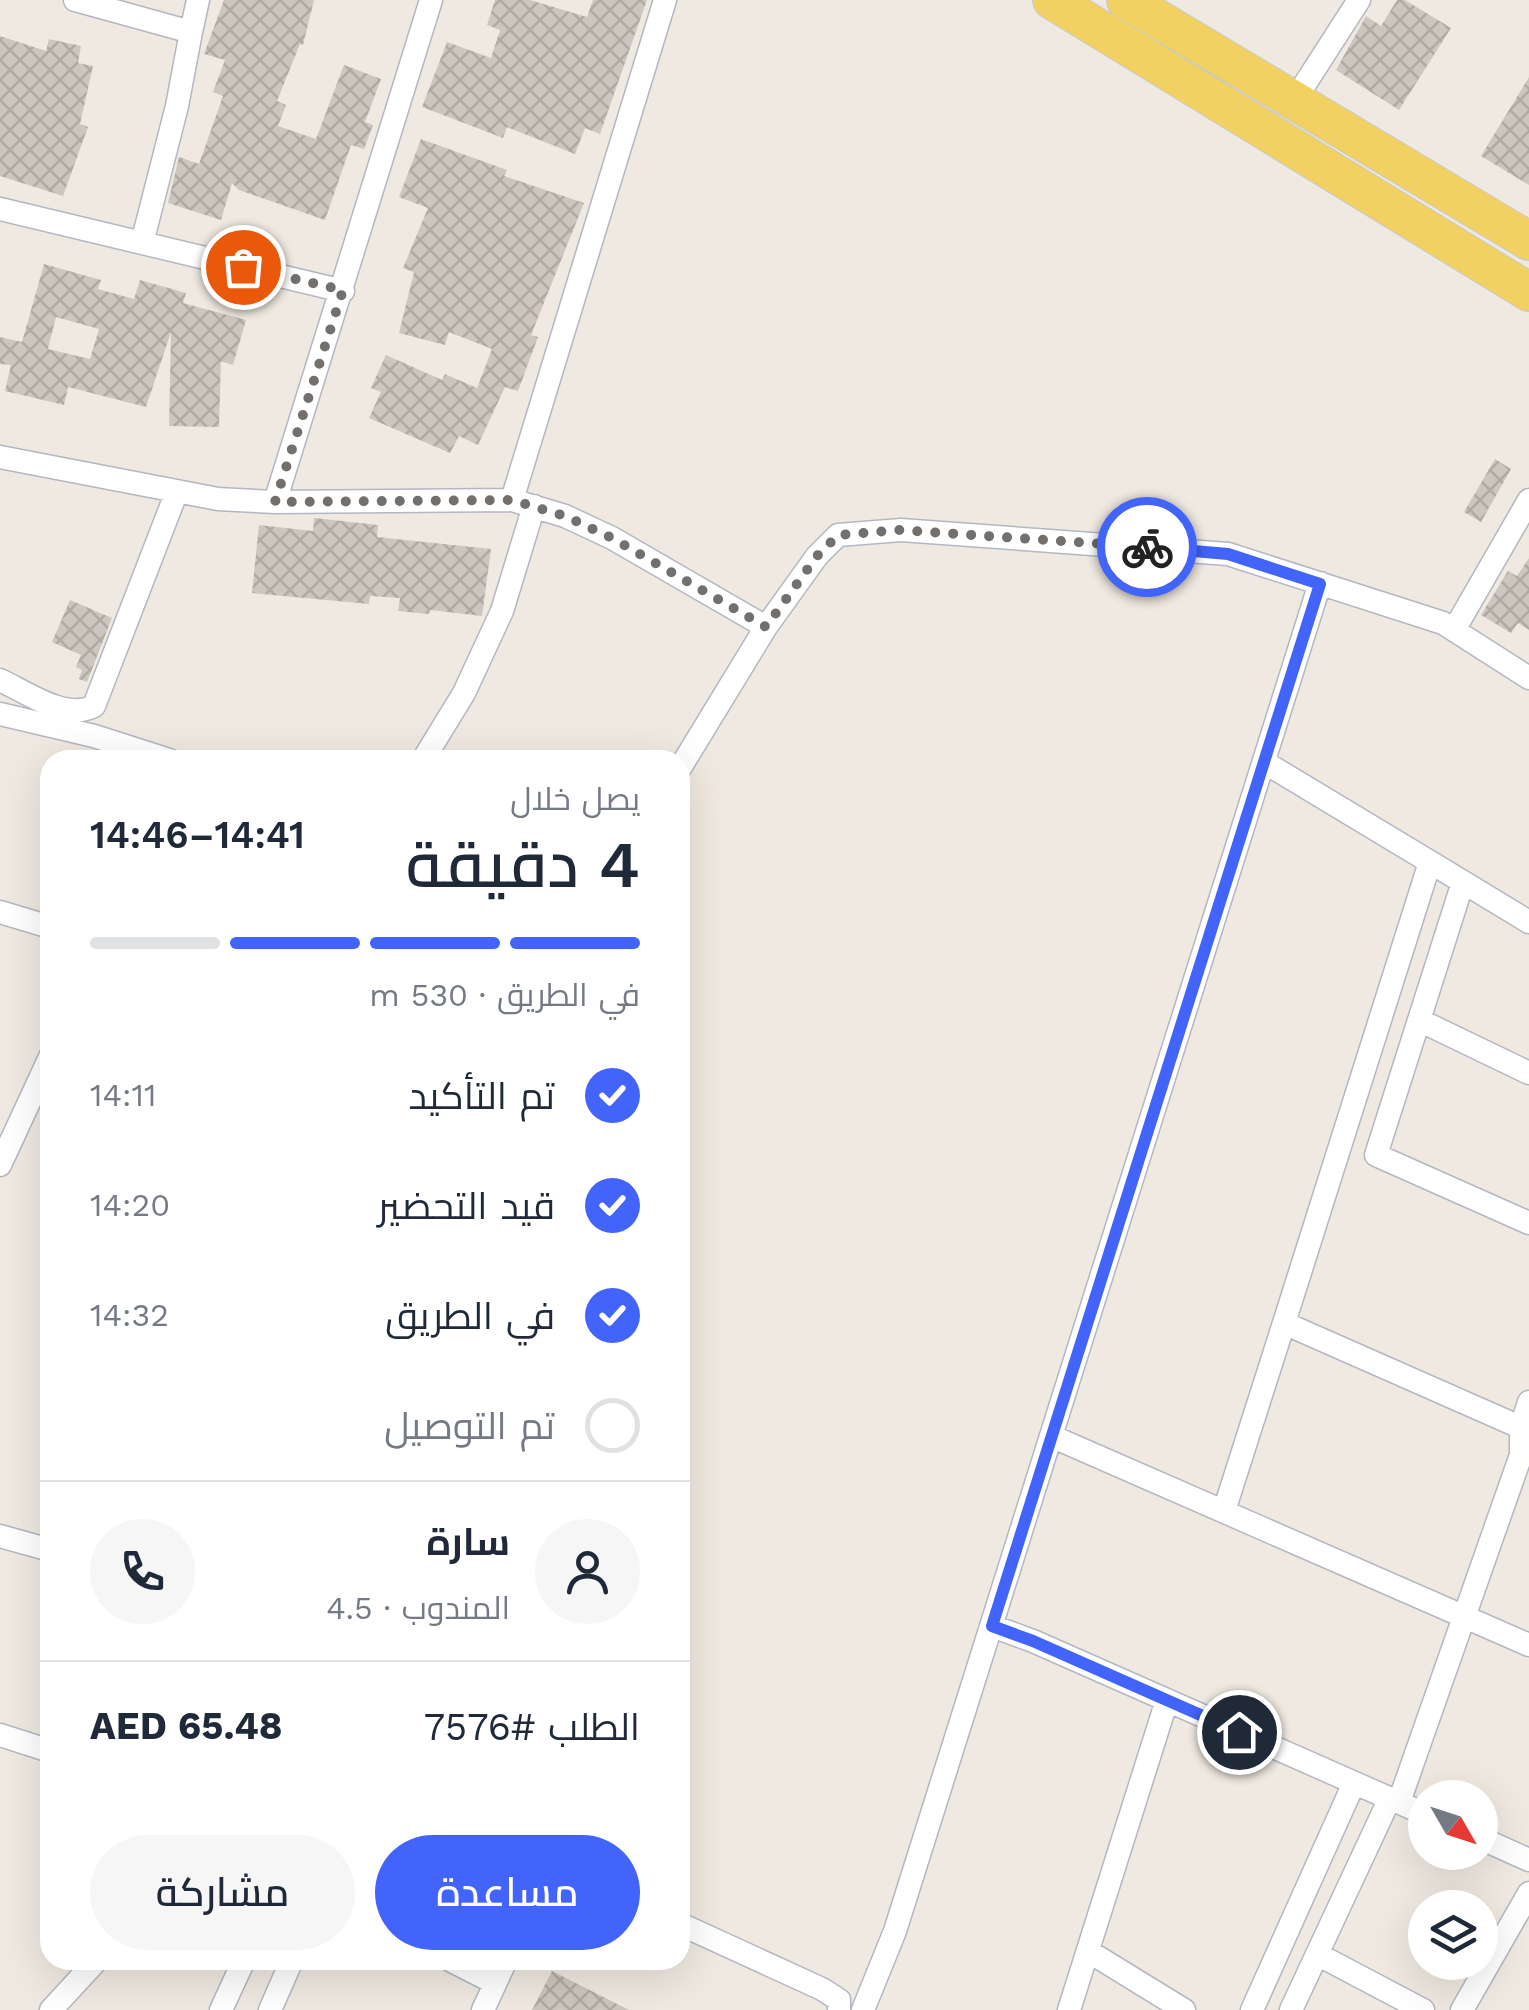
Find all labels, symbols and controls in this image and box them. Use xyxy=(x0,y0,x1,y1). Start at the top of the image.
pin xyxy=(201,225,286,310)
icon: bag xyxy=(216,240,271,295)
courier xyxy=(1097,497,1197,597)
icon: bike xyxy=(1120,520,1175,575)
text: يصل خلال xyxy=(510,780,640,818)
text: 14:41–14:46 xyxy=(90,813,305,857)
text: 4 دقيقة xyxy=(406,827,640,903)
text: في الطريق · 530 m xyxy=(369,976,640,1014)
icon: check xyxy=(585,1068,640,1123)
text: تم التأكيد xyxy=(409,1074,555,1118)
text: 14:11 xyxy=(90,1076,156,1114)
icon: check xyxy=(585,1178,640,1233)
text: قيد التحضير xyxy=(378,1184,555,1228)
text: 14:20 xyxy=(90,1186,170,1224)
icon: check xyxy=(585,1288,640,1343)
text: في الطريق xyxy=(385,1294,555,1338)
text: 14:32 xyxy=(90,1296,169,1334)
text: تم التوصيل xyxy=(384,1404,555,1448)
button: phone xyxy=(90,1519,195,1624)
button: person xyxy=(535,1519,640,1624)
text: سارة xyxy=(427,1520,510,1564)
text: المندوب · 4.5 xyxy=(326,1589,510,1627)
pin xyxy=(1197,1690,1282,1775)
text: AED 65.48 xyxy=(90,1704,283,1748)
text: الطلب #7576 xyxy=(424,1705,640,1749)
icon: home xyxy=(1212,1705,1267,1760)
north arrow xyxy=(1408,1780,1498,1870)
map controls xyxy=(1408,1780,1498,1980)
button: مشاركة xyxy=(90,1835,355,1950)
button: مساعدة xyxy=(375,1835,640,1950)
button: layers xyxy=(1408,1890,1498,1980)

